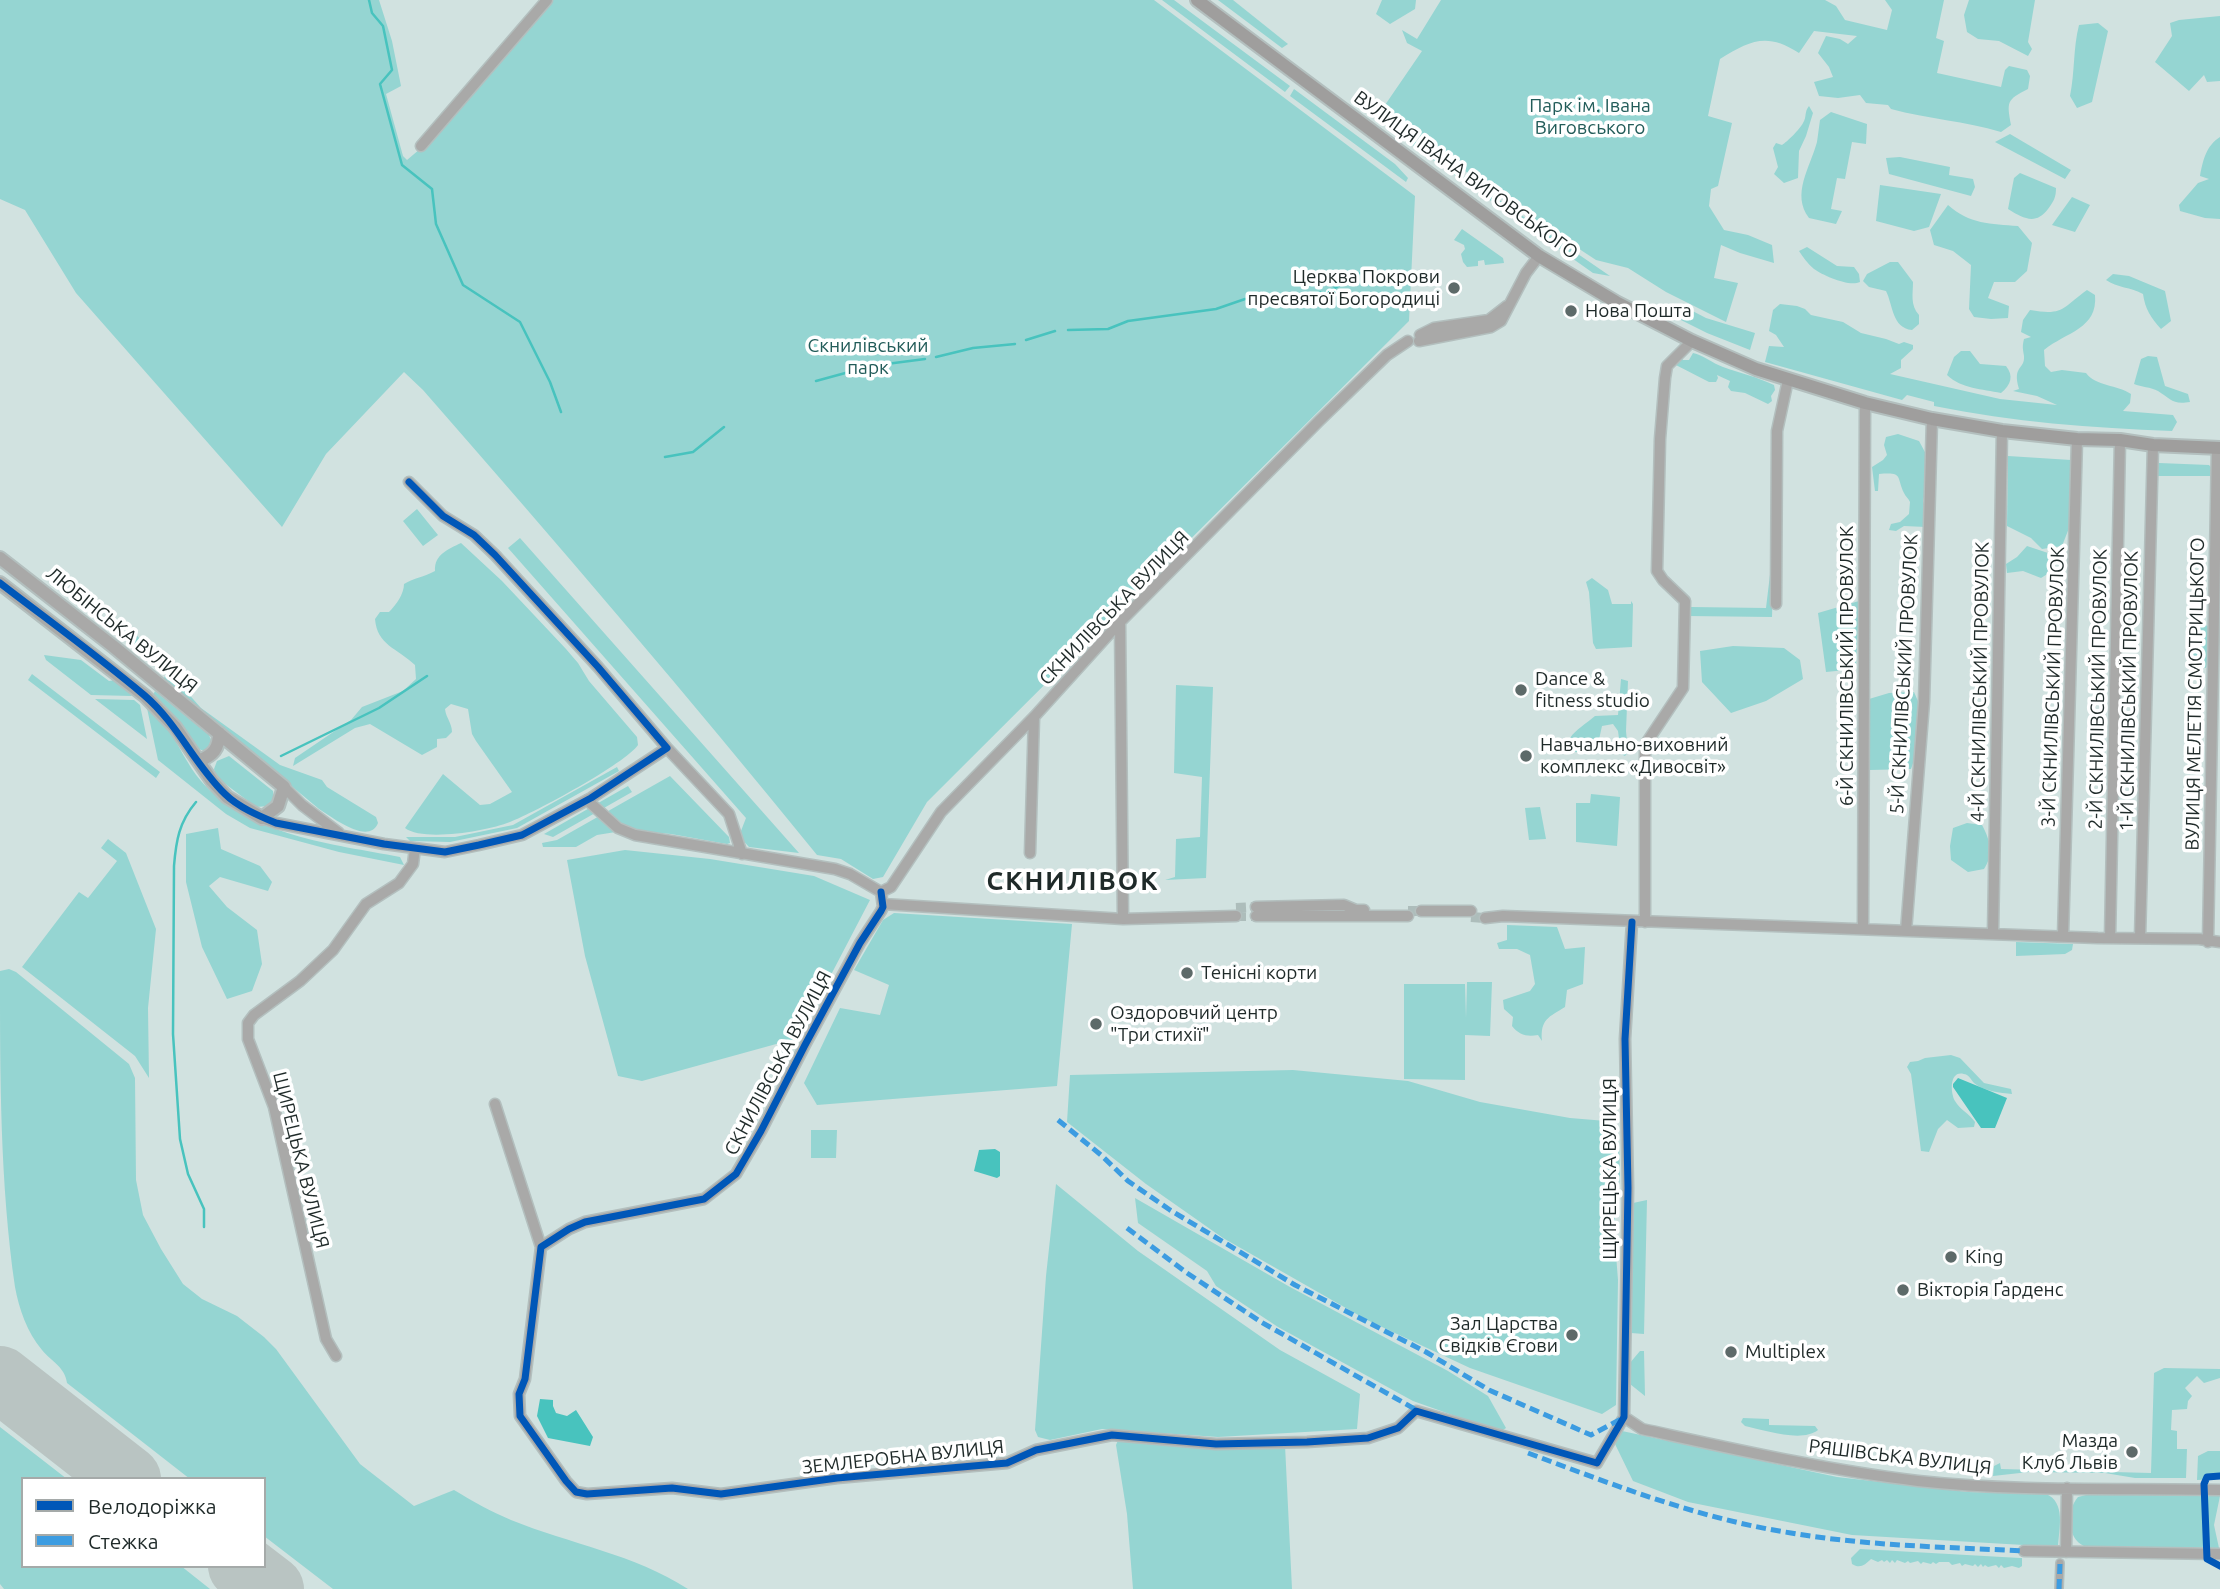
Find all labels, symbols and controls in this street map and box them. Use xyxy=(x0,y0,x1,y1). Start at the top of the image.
street label: ВУЛИЦЯ ІВАНА ВИГОВСЬКОГО xyxy=(1350,86,1582,264)
park label: Парк ім. Івана Виговського xyxy=(1529,95,1651,139)
place label: Церква Покрови пресвятої Богородиці xyxy=(1248,266,1440,310)
marker: Церква Покрови пресвятої Богородиці xyxy=(1446,280,1462,296)
place label: Нова Пошта xyxy=(1585,300,1692,322)
marker: Нова Пошта xyxy=(1563,303,1579,319)
park label: Скнилівський парк xyxy=(808,335,928,379)
street label: СКНИЛІВСЬКА ВУЛИЦЯ xyxy=(1034,526,1194,690)
street label: 6-Й СКНИЛІВСЬКИЙ ПРОВУЛОК xyxy=(1836,526,1858,806)
street label: 5-Й СКНИЛІВСЬКИЙ ПРОВУЛОК xyxy=(1885,533,1923,815)
street label: ВУЛИЦЯ МЕЛЕТІЯ СМОТРИЦЬКОГО xyxy=(2181,537,2209,851)
street label: 4-Й СКНИЛІВСЬКИЙ ПРОВУЛОК xyxy=(1966,541,1994,823)
street label: 3-Й СКНИЛІВСЬКИЙ ПРОВУЛОК xyxy=(2037,546,2069,828)
street label: 2-Й СКНИЛІВСЬКИЙ ПРОВУЛОК xyxy=(2084,548,2112,830)
street label: 1-Й СКНИЛІВСЬКИЙ ПРОВУЛОК xyxy=(2115,550,2143,832)
street label: ЛЮБІНСЬКА ВУЛИЦЯ xyxy=(42,562,202,698)
place label: Dance & fitness studio xyxy=(1535,668,1650,712)
marker: Dance & fitness studio xyxy=(1513,682,1529,698)
place label: Навчально-виховний комплекс «Дивосвіт» xyxy=(1540,734,1729,778)
marker: Навчально-виховний комплекс «Дивосвіт» xyxy=(1518,748,1534,764)
district label: СКНИЛІВОК xyxy=(988,865,1158,897)
place label: Тенісні корти xyxy=(1201,962,1317,984)
marker: Тенісні корти xyxy=(1179,965,1195,981)
street label: СКНИЛІВСЬКА ВУЛИЦЯ xyxy=(720,967,836,1159)
place label: Оздоровчий центр "Три стихії" xyxy=(1110,1002,1278,1046)
marker: Оздоровчий центр "Три стихії" xyxy=(1088,1016,1104,1032)
street label: ЩИРЕЦЬКА ВУЛИЦЯ xyxy=(268,1069,334,1251)
street label: ЩИРЕЦЬКА ВУЛИЦЯ xyxy=(1599,1078,1621,1260)
place label: King xyxy=(1965,1246,2003,1268)
marker: King xyxy=(1943,1249,1959,1265)
place label: Вікторія Ґарденс xyxy=(1917,1279,2064,1301)
marker: Вікторія Ґарденс xyxy=(1895,1282,1911,1298)
place label: Зал Царства Свідків Єгови xyxy=(1439,1313,1558,1357)
marker: Зал Царства Свідків Єгови xyxy=(1564,1327,1580,1343)
place label: Multiplex xyxy=(1745,1341,1826,1363)
marker: Multiplex xyxy=(1723,1344,1739,1360)
place label: Мазда Клуб Львів xyxy=(2022,1430,2118,1474)
street label: РЯШІВСЬКА ВУЛИЦЯ xyxy=(1807,1434,1993,1480)
street label: ЗЕМЛЕРОБНА ВУЛИЦЯ xyxy=(801,1435,1005,1479)
marker: Мазда Клуб Львів xyxy=(2124,1444,2140,1460)
legend xyxy=(21,1477,266,1568)
text: Велодоріжка xyxy=(88,1494,217,1518)
text: Стежка xyxy=(88,1529,159,1553)

